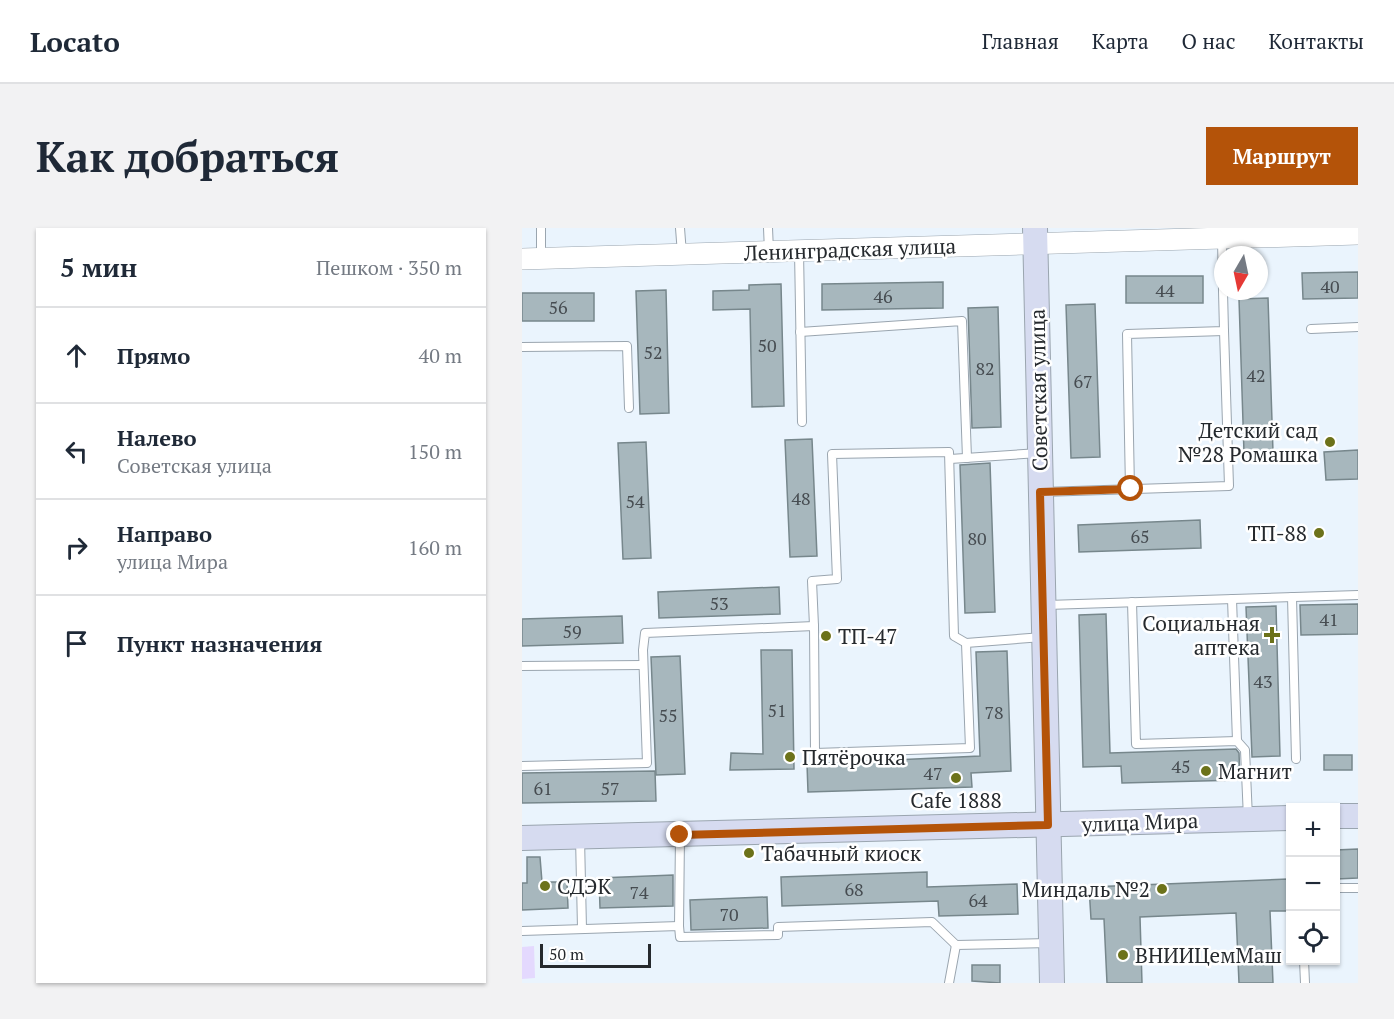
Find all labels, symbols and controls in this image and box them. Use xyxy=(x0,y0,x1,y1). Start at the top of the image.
text: Locato xyxy=(30,23,120,60)
text: Главная xyxy=(982,27,1059,55)
text: Карта xyxy=(1092,27,1149,55)
text: О нас xyxy=(1182,27,1235,55)
text: Контакты xyxy=(1268,27,1364,55)
button: Маршрут xyxy=(1206,127,1358,185)
text: Как добраться xyxy=(36,128,339,184)
street label: Ленинградская улица xyxy=(742,231,957,267)
north arrow xyxy=(1214,246,1268,300)
text: 5 мин xyxy=(60,250,137,284)
text: Пешком · 350 m xyxy=(316,254,462,281)
house number: 40 xyxy=(1320,274,1340,298)
house number: 44 xyxy=(1155,278,1175,302)
house number: 46 xyxy=(873,284,893,308)
house number: 56 xyxy=(548,295,568,319)
street label: Советская улица xyxy=(1023,308,1053,472)
house number: 50 xyxy=(757,333,777,357)
icon: ahead xyxy=(60,339,93,372)
house number: 52 xyxy=(643,340,663,364)
text: Прямо xyxy=(117,341,190,370)
text: 40 m xyxy=(419,342,462,369)
house number: 82 xyxy=(975,356,995,380)
house number: 42 xyxy=(1246,363,1266,387)
house number: 67 xyxy=(1073,369,1093,393)
place label: Детский сад №28 Ромашка xyxy=(1178,416,1318,468)
text: Налево xyxy=(117,423,197,452)
icon: left xyxy=(60,435,93,468)
marker: Детский сад №28 Ромашка xyxy=(1323,435,1337,449)
text: 150 m xyxy=(408,438,462,465)
text: Советская улица xyxy=(117,452,272,479)
route start xyxy=(1117,475,1143,501)
house number: 48 xyxy=(791,486,811,510)
house number: 54 xyxy=(625,489,645,513)
text: Направо xyxy=(117,519,212,548)
place label: ТП-88 xyxy=(1248,519,1307,547)
house number: 65 xyxy=(1130,524,1150,548)
house number: 80 xyxy=(967,526,987,550)
marker: ТП-88 xyxy=(1312,526,1326,540)
icon: right xyxy=(60,531,93,564)
text: 160 m xyxy=(408,534,462,561)
text: улица Мира xyxy=(117,548,228,575)
house number: 53 xyxy=(709,591,729,615)
house number: 41 xyxy=(1319,607,1339,631)
place label: Социальная аптека xyxy=(1142,609,1260,661)
house number: 59 xyxy=(562,619,582,643)
place label: ТП-47 xyxy=(838,622,897,650)
icon: arrive xyxy=(60,627,93,660)
marker: Социальная аптека xyxy=(1265,628,1279,642)
text: Пункт назначения xyxy=(117,629,322,658)
marker: ТП-47 xyxy=(819,629,833,643)
house number: 43 xyxy=(1253,669,1273,693)
house number: 51 xyxy=(767,698,787,722)
house number: 78 xyxy=(984,700,1004,724)
house number: 55 xyxy=(658,703,678,727)
place label: Пятёрочка xyxy=(802,743,906,771)
marker: Пятёрочка xyxy=(783,750,797,764)
house number: 45 xyxy=(1171,754,1191,778)
place label: Магнит xyxy=(1218,757,1292,785)
house number: 47 xyxy=(923,761,943,785)
marker: Магнит xyxy=(1199,764,1213,778)
marker: Cafe 1888 xyxy=(949,771,963,785)
house number: 61 xyxy=(533,776,553,800)
house number: 57 xyxy=(600,776,620,800)
place label: Cafe 1888 xyxy=(910,786,1002,814)
map controls xyxy=(1286,803,1340,965)
button: + xyxy=(1286,803,1340,857)
street label: улица Мира xyxy=(1080,806,1199,838)
route end xyxy=(666,821,692,847)
place label: Табачный киоск xyxy=(761,839,922,867)
marker: Табачный киоск xyxy=(742,846,756,860)
button: − xyxy=(1286,857,1340,911)
place label: СДЭК xyxy=(557,872,611,900)
place label: Миндаль №2 xyxy=(1022,875,1150,903)
house number: 68 xyxy=(844,877,864,901)
marker: СДЭК xyxy=(538,879,552,893)
house number: 74 xyxy=(629,880,649,904)
marker: Миндаль №2 xyxy=(1155,882,1169,896)
house number: 64 xyxy=(968,888,988,912)
house number: 70 xyxy=(719,902,739,926)
button: locate xyxy=(1286,911,1340,965)
scale bar xyxy=(540,941,651,968)
place label: ВНИИЦемМаш xyxy=(1135,941,1282,969)
text: 50 m xyxy=(549,943,584,965)
marker: ВНИИЦемМаш xyxy=(1116,948,1130,962)

